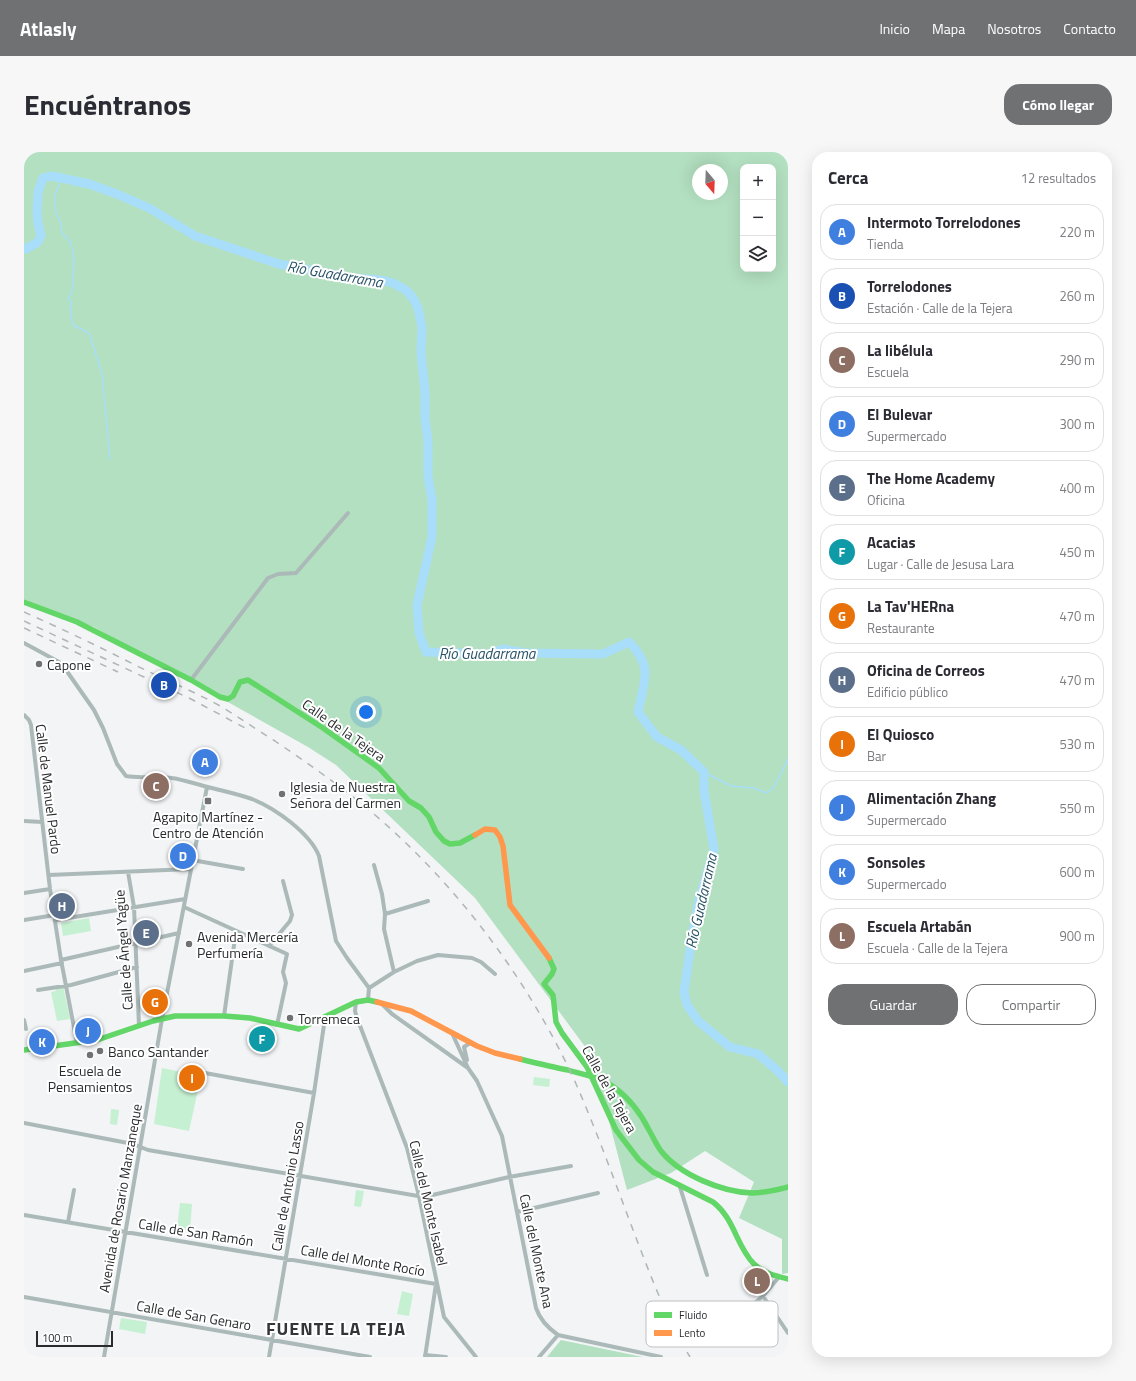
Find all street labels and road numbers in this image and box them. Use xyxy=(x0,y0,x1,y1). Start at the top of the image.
street label: Calle de la Tejera xyxy=(298,693,390,767)
street label: Calle de Manuel Pardo xyxy=(31,723,67,855)
street label: Calle de Ángel Yagüe xyxy=(108,889,138,1011)
street label: Calle de la Tejera xyxy=(577,1041,643,1137)
street label: Avenida de Rosario Manzaneque xyxy=(93,1102,147,1294)
street label: Calle de Antonio Lasso xyxy=(265,1119,309,1253)
street label: Calle del Monte Isabel xyxy=(404,1138,454,1268)
street label: Calle del Monte Ana xyxy=(515,1192,559,1310)
street label: Calle de San Ramón xyxy=(137,1213,255,1251)
street label: Calle del Monte Rocío xyxy=(299,1239,427,1281)
street label: Calle de San Genaro xyxy=(135,1295,253,1335)

